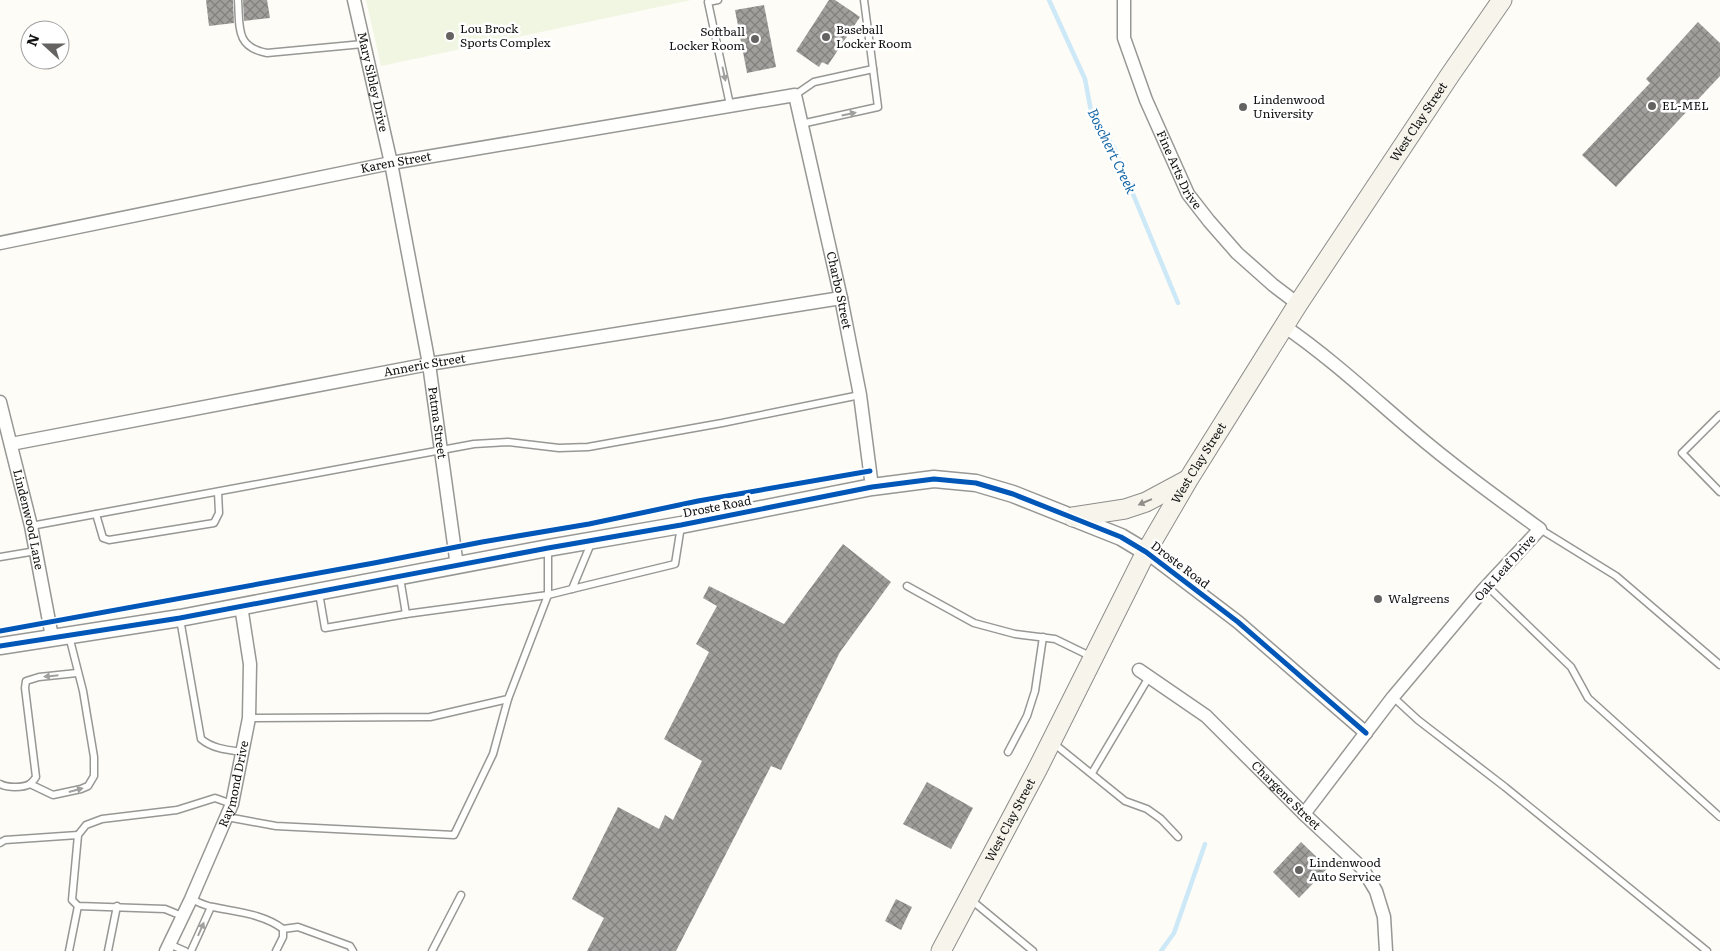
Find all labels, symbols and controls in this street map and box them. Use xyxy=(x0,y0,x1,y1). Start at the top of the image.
place label: Lou Brock Sports Complex xyxy=(460,19,551,51)
north arrow xyxy=(20,20,70,70)
place label: Baseball Locker Room xyxy=(836,20,912,52)
place label: Softball Locker Room xyxy=(669,22,745,54)
street label: Mary Sibley Drive xyxy=(353,30,394,133)
marker: Lou Brock Sports Complex xyxy=(444,30,456,42)
text: N xyxy=(20,31,43,49)
marker: Baseball Locker Room xyxy=(820,31,832,43)
marker: Softball Locker Room xyxy=(749,33,761,45)
one-way arrow xyxy=(720,67,728,82)
street label: West Clay Street xyxy=(1385,78,1451,165)
place label: Lindenwood University xyxy=(1253,90,1326,122)
place label: EL-MEL xyxy=(1662,96,1709,114)
marker: EL-MEL xyxy=(1646,100,1658,112)
marker: Lindenwood University xyxy=(1237,101,1249,113)
water label: Boschert Creek xyxy=(1084,104,1142,197)
one-way arrow xyxy=(841,109,857,117)
street label: Fine Arts Drive xyxy=(1153,127,1207,213)
street label: Karen Street xyxy=(359,146,433,177)
street label: Charbo Street xyxy=(823,249,857,331)
street label: Anneric Street xyxy=(382,348,467,381)
street label: Patma Street xyxy=(424,385,452,460)
street label: West Clay Street xyxy=(1166,418,1230,507)
street label: Lindenwood Lane xyxy=(9,467,49,571)
street label: Droste Road xyxy=(681,490,753,521)
one-way arrow xyxy=(1138,498,1152,506)
street label: Oak Leaf Drive xyxy=(1469,530,1539,605)
street label: Droste Road xyxy=(1147,536,1214,593)
place label: Walgreens xyxy=(1388,589,1450,607)
marker: Walgreens xyxy=(1372,593,1384,605)
one-way arrow xyxy=(43,672,59,680)
street label: Raymond Drive xyxy=(213,739,252,830)
street label: Chargene Street xyxy=(1248,756,1326,834)
street label: West Clay Street xyxy=(980,775,1039,865)
one-way arrow xyxy=(68,785,83,793)
place label: Lindenwood Auto Service xyxy=(1309,853,1382,885)
marker: Lindenwood Auto Service xyxy=(1293,864,1305,876)
one-way arrow xyxy=(198,922,206,936)

